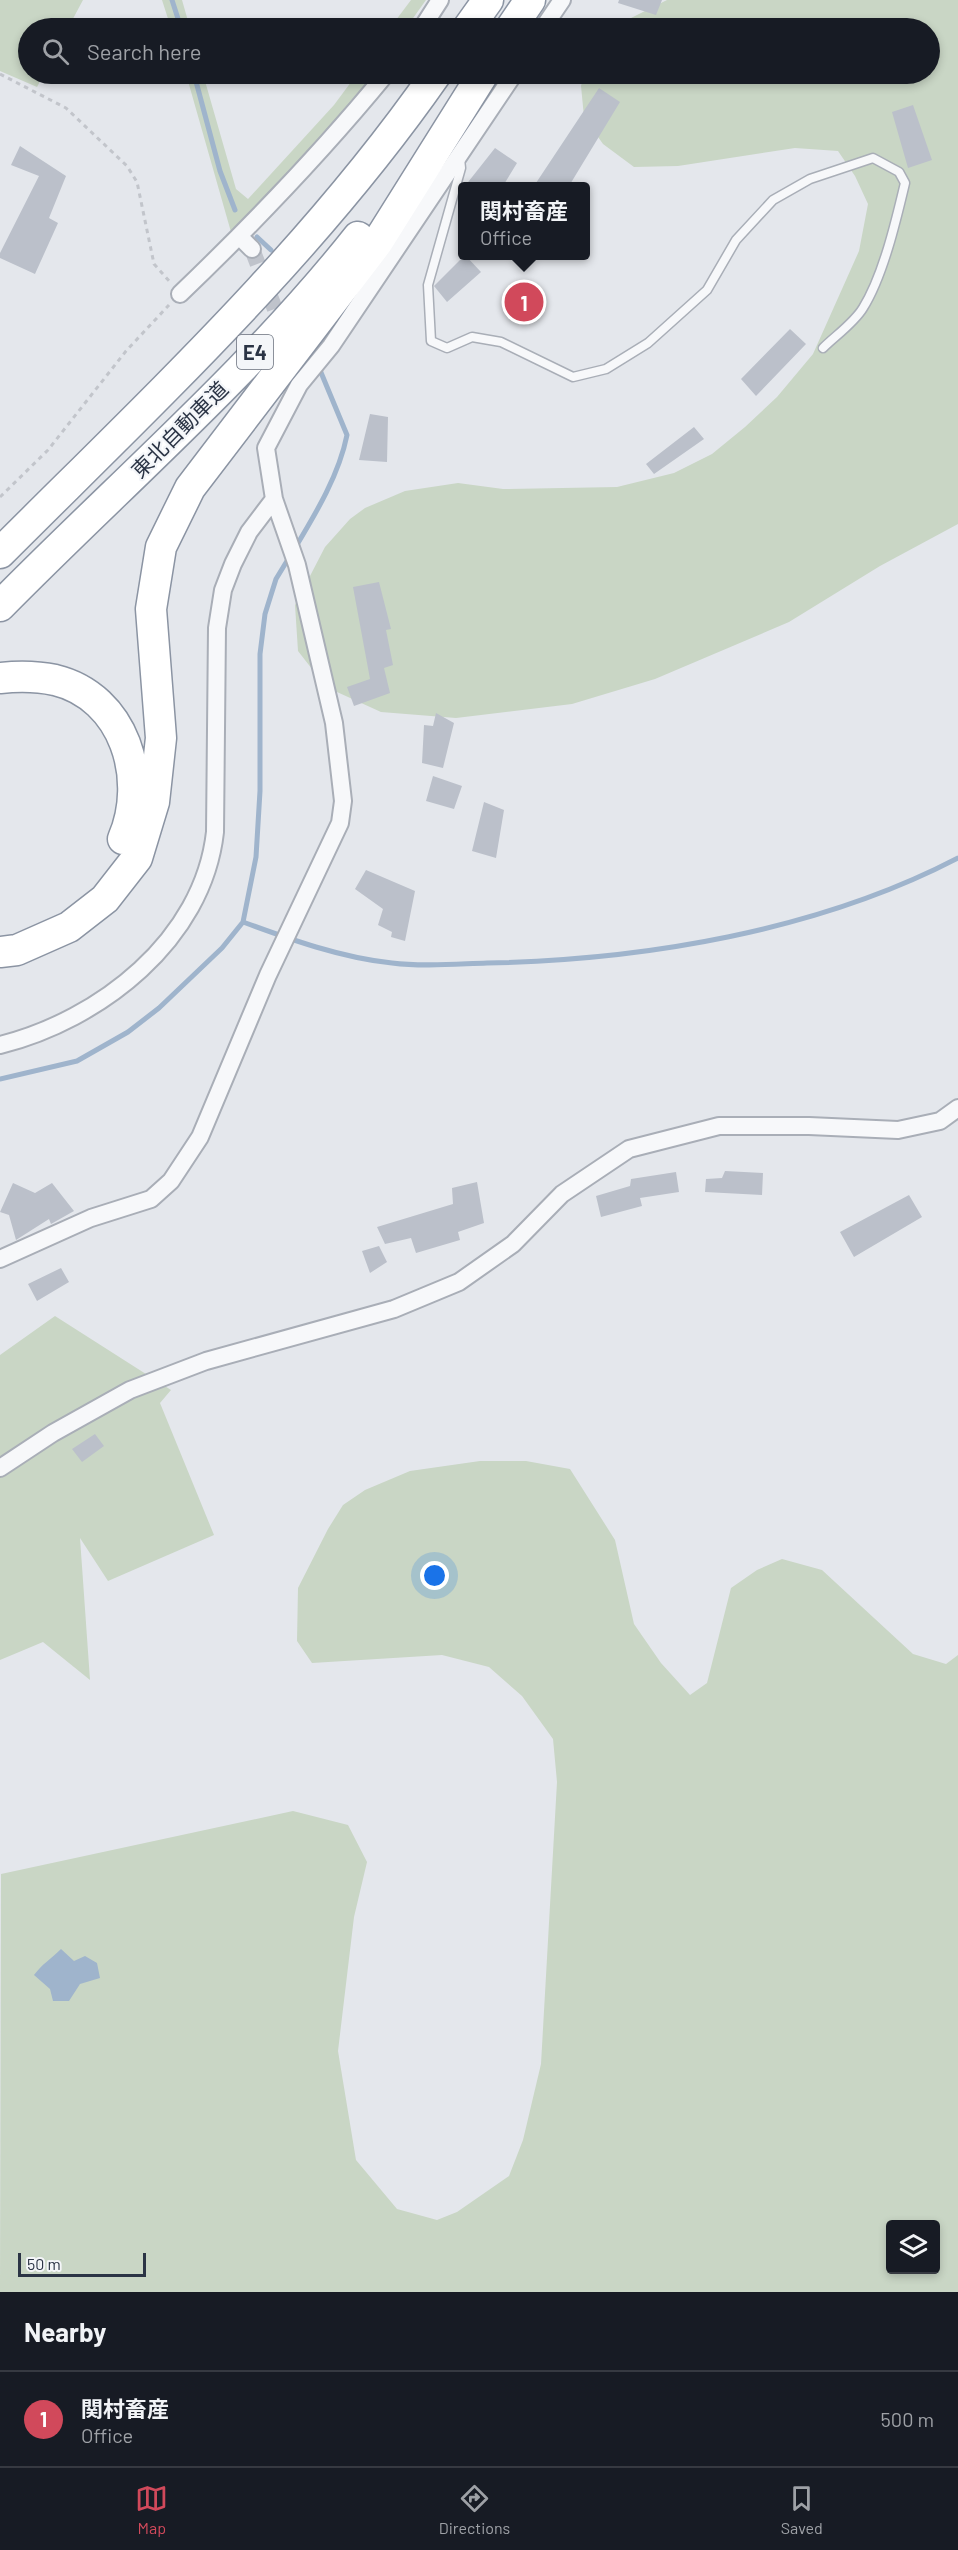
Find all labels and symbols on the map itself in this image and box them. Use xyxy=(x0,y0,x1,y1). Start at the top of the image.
pin: 1 xyxy=(504,280,544,324)
road number: E4 xyxy=(237,335,273,369)
street label: 東北自動車道 xyxy=(126,376,232,482)
your location xyxy=(420,1561,449,1590)
scale bar xyxy=(18,2250,146,2278)

